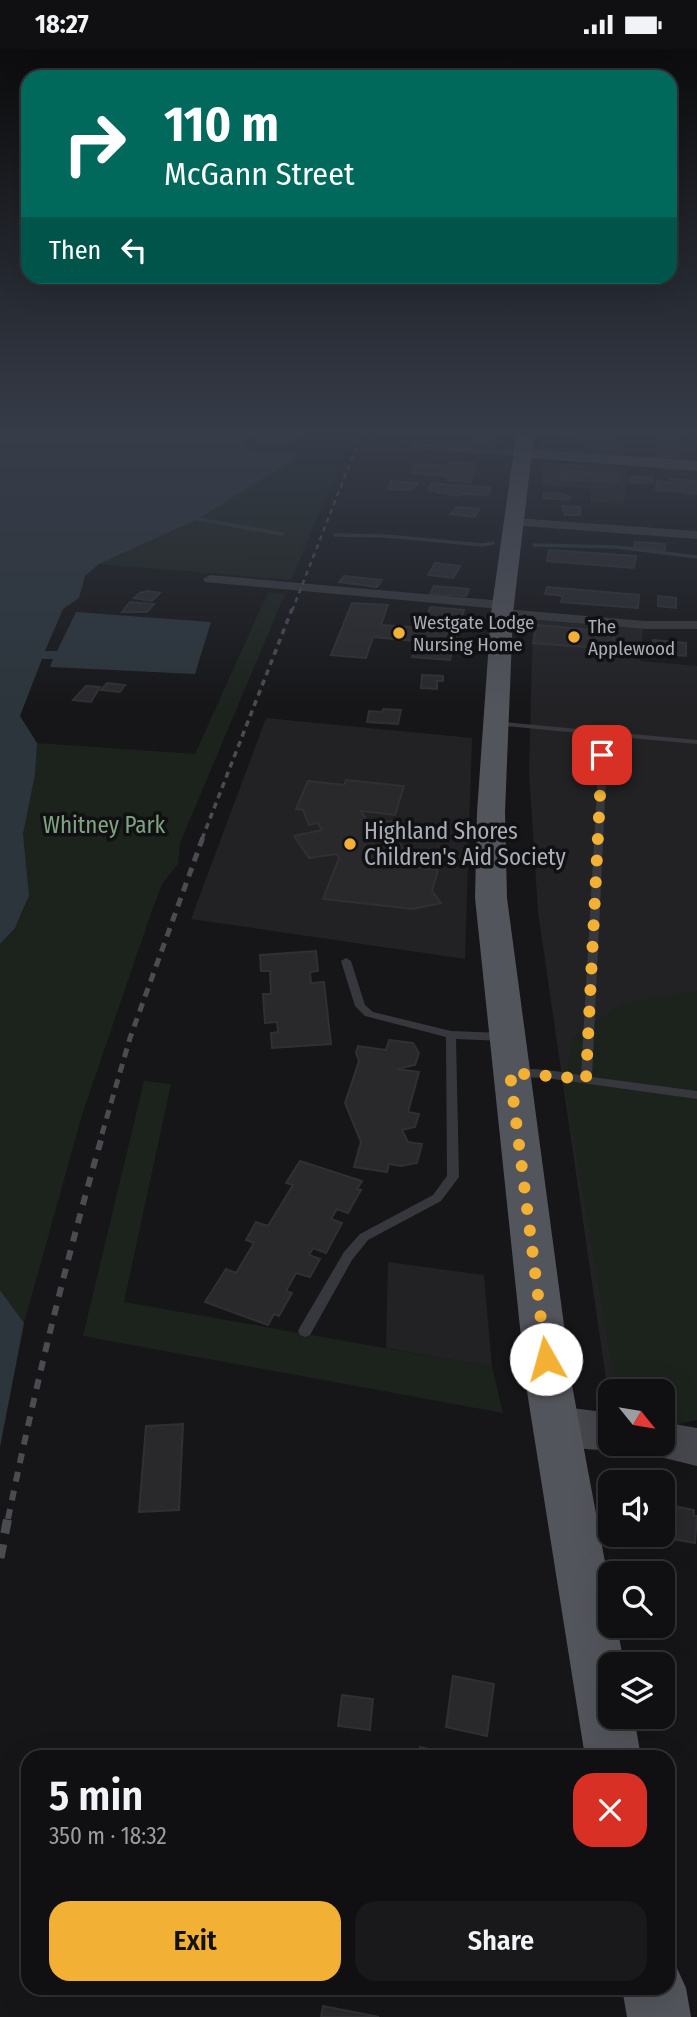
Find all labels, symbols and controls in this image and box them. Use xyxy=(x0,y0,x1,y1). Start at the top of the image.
text: 18:27 xyxy=(35,9,89,40)
text: 110 m xyxy=(164,95,279,154)
icon: right xyxy=(49,98,140,189)
text: McGann Street xyxy=(164,155,354,193)
icon: left xyxy=(115,231,153,269)
text: Then xyxy=(49,235,101,266)
place label: Westgate Lodge Nursing Home xyxy=(413,611,534,656)
place label: The Applewood xyxy=(588,615,675,660)
marker: Westgate Lodge Nursing Home xyxy=(391,625,407,641)
marker: The Applewood xyxy=(566,629,582,645)
pin xyxy=(572,725,632,785)
icon: arrive xyxy=(583,736,621,774)
park label: Whitney Park xyxy=(43,811,166,839)
place label: Highland Shores Children's Aid Society xyxy=(364,817,567,871)
marker: Highland Shores Children's Aid Society xyxy=(342,836,358,852)
position arrow xyxy=(509,1322,583,1396)
north arrow xyxy=(598,1379,676,1456)
map controls xyxy=(598,1379,675,1729)
button: sound xyxy=(598,1470,675,1547)
button: search xyxy=(598,1561,675,1638)
button: layers xyxy=(598,1652,675,1729)
text: 5 min xyxy=(49,1771,143,1821)
button: close xyxy=(573,1773,647,1847)
text: 350 m · 18:32 xyxy=(49,1822,167,1850)
button: Exit xyxy=(49,1901,341,1981)
button: Share xyxy=(355,1901,647,1981)

